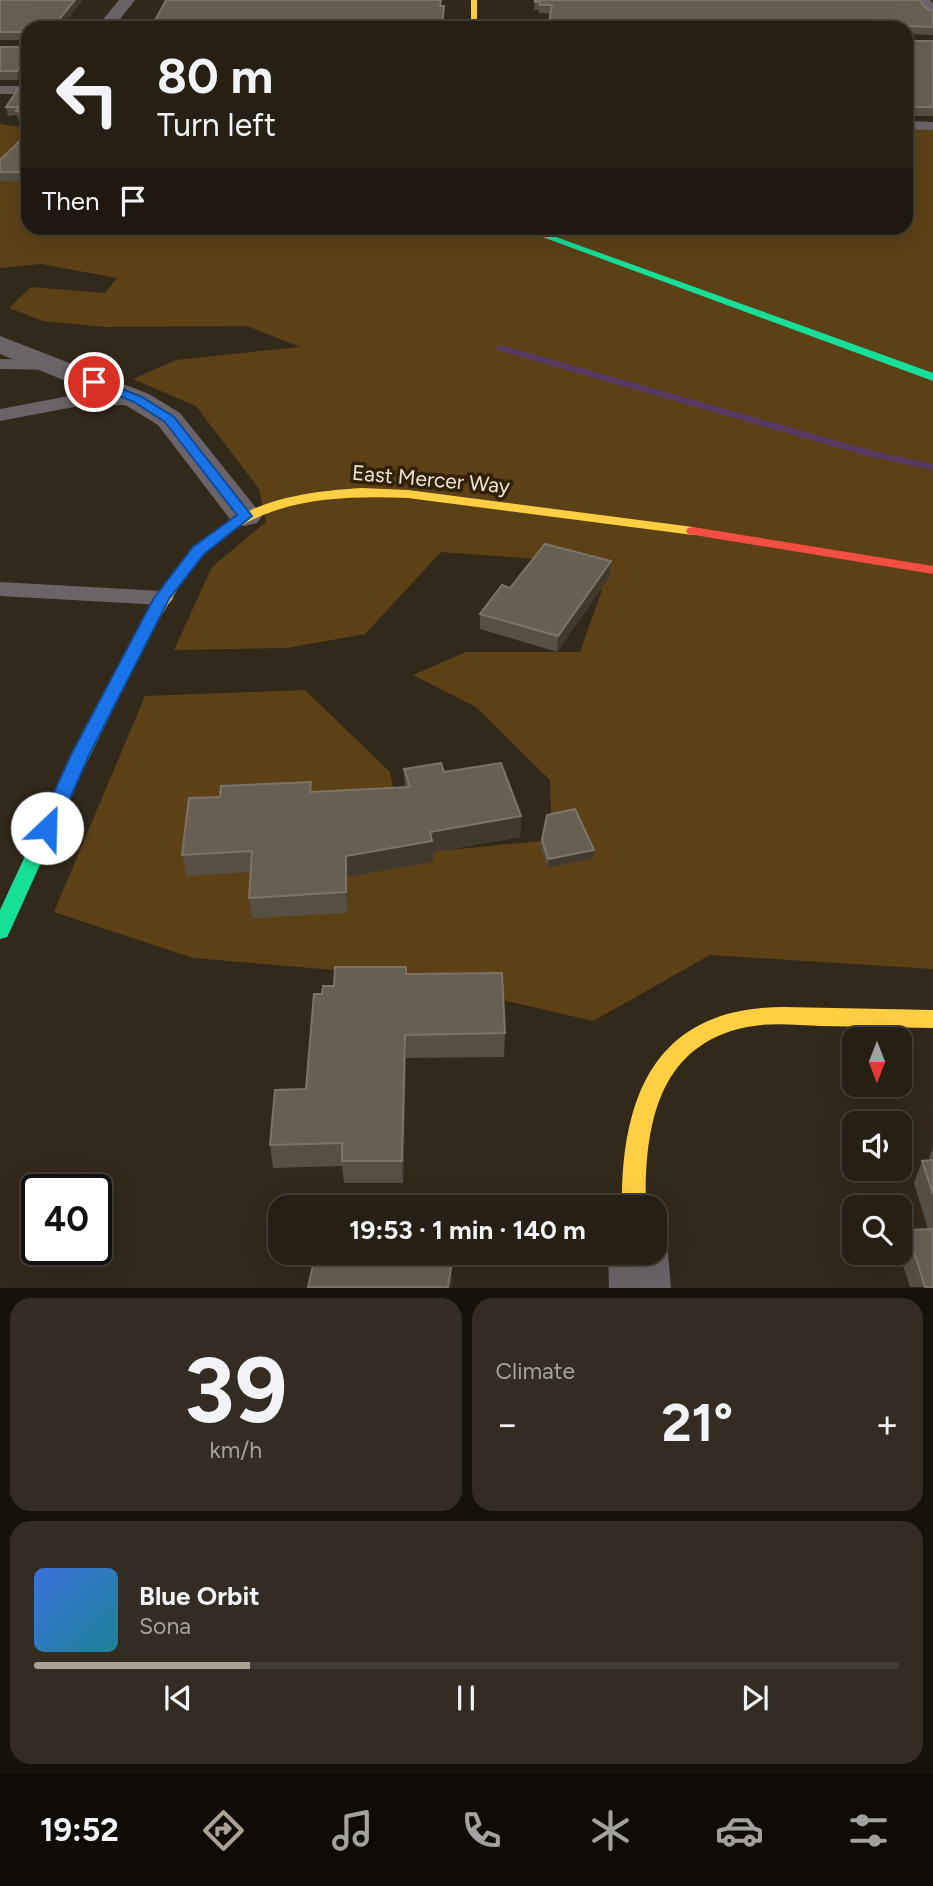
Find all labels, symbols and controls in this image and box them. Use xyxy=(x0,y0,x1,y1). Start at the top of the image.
text: 80 m xyxy=(157,46,273,105)
icon: left xyxy=(42,49,133,140)
text: Turn left xyxy=(157,106,276,144)
icon: arrive xyxy=(114,182,152,220)
text: Then xyxy=(42,185,100,217)
pin xyxy=(64,352,124,412)
icon: arrive xyxy=(75,363,113,401)
street label: East Mercer Way xyxy=(351,460,511,498)
position arrow xyxy=(10,791,84,865)
north arrow xyxy=(842,1027,912,1097)
map controls xyxy=(842,1027,912,1265)
button: sound xyxy=(842,1111,912,1181)
speed limit sign: 40 xyxy=(21,1174,112,1265)
button: search xyxy=(842,1195,912,1265)
text: 19:53 · 1 min · 140 m xyxy=(349,1214,586,1246)
text: 39 xyxy=(184,1336,287,1445)
text: Climate xyxy=(496,1357,575,1385)
text: 21° xyxy=(661,1392,733,1454)
text: − xyxy=(496,1401,519,1447)
text: + xyxy=(875,1401,899,1447)
text: km/h xyxy=(209,1436,262,1464)
text: Blue Orbit xyxy=(139,1580,260,1612)
text: Sona xyxy=(139,1612,191,1640)
icon: previous xyxy=(159,1679,197,1717)
icon: pause xyxy=(447,1679,485,1717)
icon: next xyxy=(736,1679,774,1717)
icon: directions xyxy=(199,1806,248,1855)
icon: music xyxy=(328,1806,377,1855)
icon: phone xyxy=(457,1806,506,1855)
icon: climate xyxy=(586,1806,635,1855)
icon: car xyxy=(715,1806,764,1855)
icon: filters xyxy=(844,1806,893,1855)
text: 19:52 xyxy=(40,1811,119,1849)

